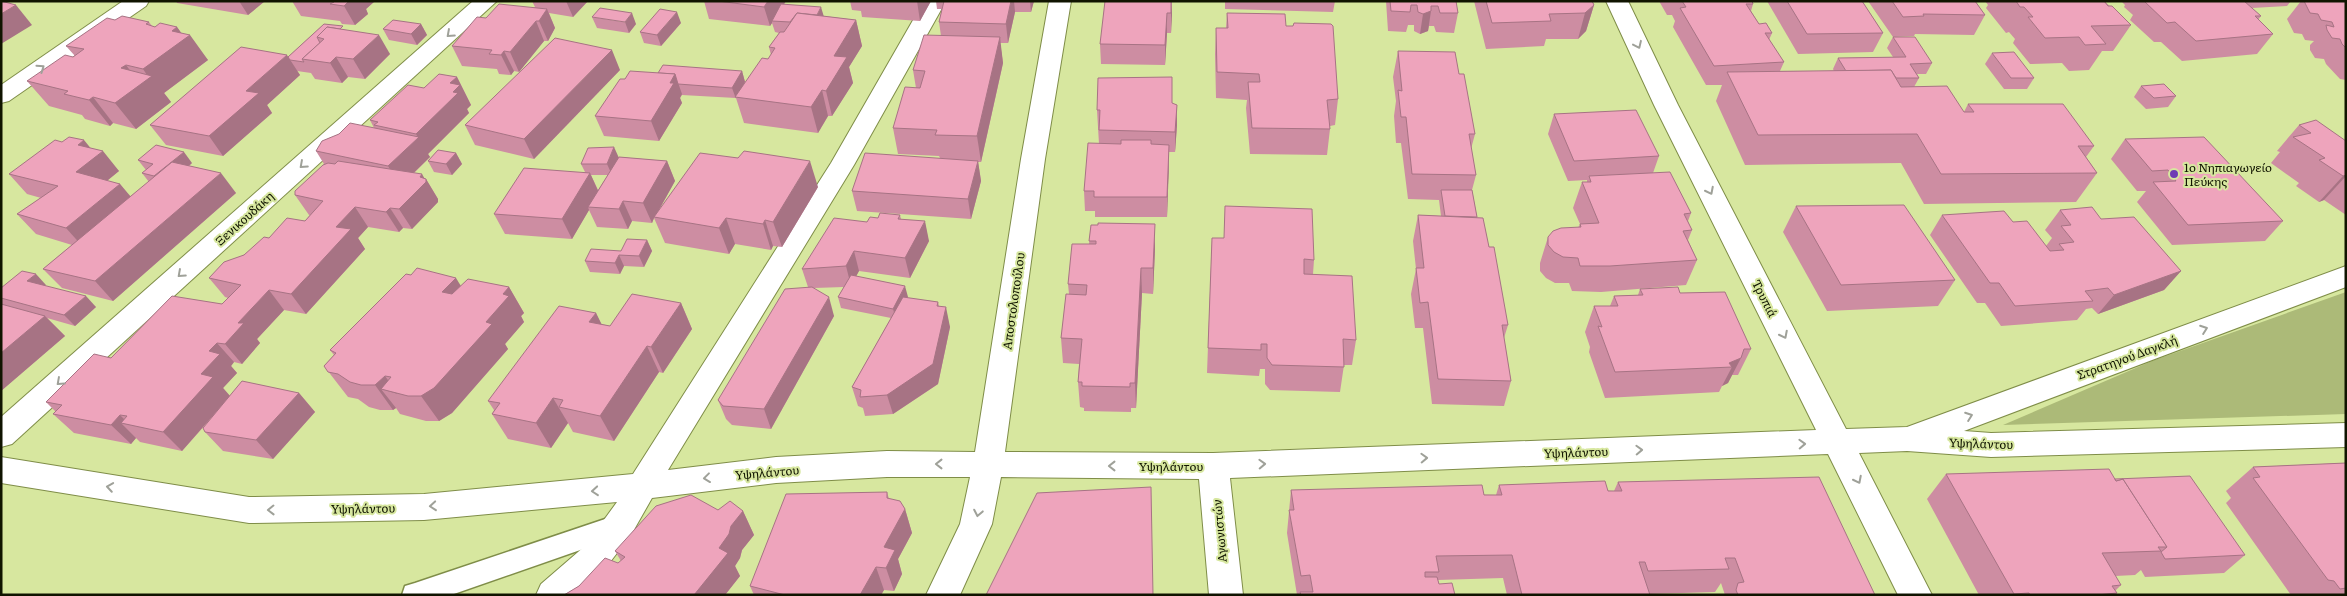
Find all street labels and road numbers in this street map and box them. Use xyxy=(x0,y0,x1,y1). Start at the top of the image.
street label: Ξενικουδάκη xyxy=(211,187,277,249)
street label: Αποστολοπούλου xyxy=(997,251,1029,351)
street label: Τρυπιά xyxy=(1748,276,1782,320)
street label: Στρατηγού Δαγκλή xyxy=(2074,330,2180,384)
street label: Υψηλάντου xyxy=(1949,433,2013,453)
street label: Υψηλάντου xyxy=(1544,442,1608,462)
street label: Υψηλάντου xyxy=(1139,457,1203,475)
street label: Υψηλάντου xyxy=(734,460,800,484)
street label: Υψηλάντου xyxy=(331,498,395,518)
street label: Αγωνιστών xyxy=(1207,499,1231,563)

